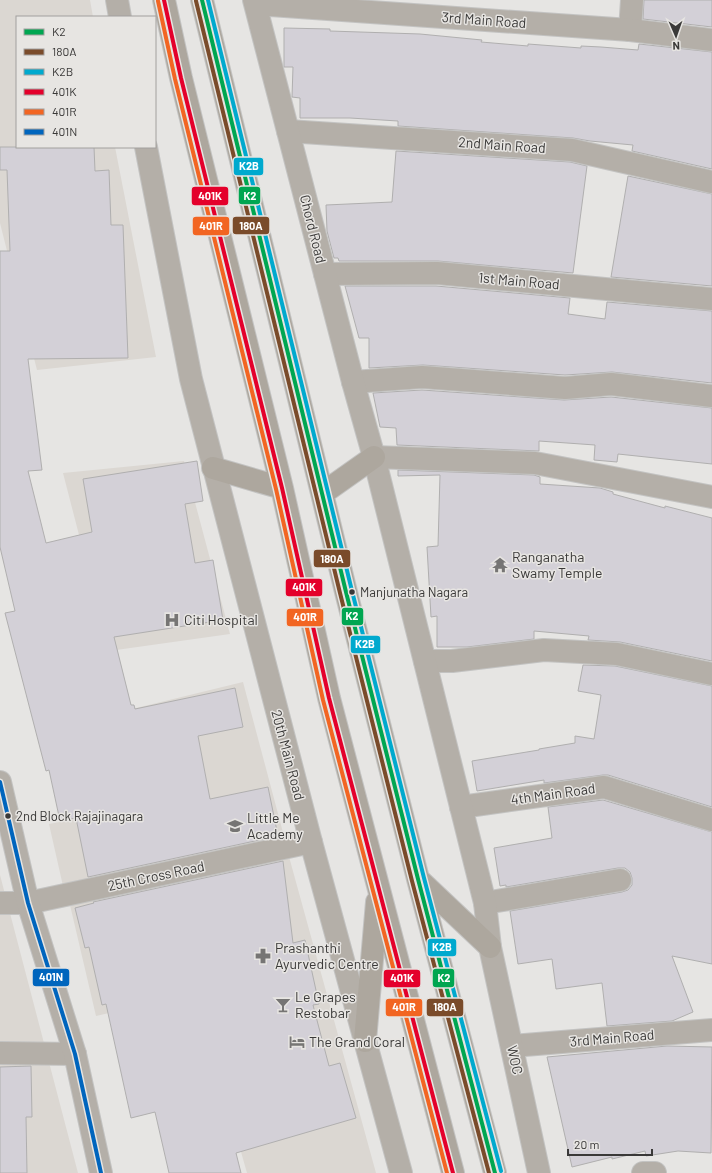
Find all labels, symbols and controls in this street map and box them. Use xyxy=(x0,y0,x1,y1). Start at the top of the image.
street label: 3rd Main Road xyxy=(441,8,527,31)
legend xyxy=(16,16,156,148)
north arrow xyxy=(656,16,696,56)
text: K2 xyxy=(52,24,66,38)
text: N xyxy=(672,40,680,53)
text: 180A xyxy=(52,44,77,58)
text: K2B xyxy=(52,64,73,78)
text: 401K xyxy=(52,84,77,98)
text: 401R xyxy=(52,104,77,118)
text: 401N xyxy=(52,124,77,138)
street label: 2nd Main Road xyxy=(458,133,546,156)
line badge: K2B xyxy=(233,157,264,176)
text: K2B xyxy=(239,159,259,172)
line badge: 401K xyxy=(191,186,229,206)
line badge: K2 xyxy=(238,186,261,205)
text: 401K xyxy=(198,189,222,202)
text: K2 xyxy=(243,189,257,202)
street label: Chord Road xyxy=(297,193,330,265)
line badge: 401R xyxy=(192,216,230,236)
line badge: 180A xyxy=(232,216,270,235)
text: 401R xyxy=(199,219,223,232)
text: 180A xyxy=(239,219,263,232)
street label: 1st Main Road xyxy=(478,268,560,293)
place label: Ranganatha Swamy Temple xyxy=(512,548,602,581)
line badge: 180A xyxy=(313,549,351,568)
text: 180A xyxy=(320,552,344,565)
temple icon: Ranganatha Swamy Temple xyxy=(491,556,509,574)
line badge: 401K xyxy=(285,578,323,597)
text: 401K xyxy=(292,580,316,593)
place label: Manjunatha Nagara xyxy=(360,584,468,600)
marker: Manjunatha Nagara xyxy=(347,587,357,597)
line badge: K2 xyxy=(341,607,364,626)
line badge: 401R xyxy=(286,608,324,627)
text: K2 xyxy=(345,609,359,622)
text: 401R xyxy=(293,610,317,623)
hospital icon: Citi Hospital xyxy=(163,611,181,629)
place label: Citi Hospital xyxy=(184,611,258,628)
line badge: K2B xyxy=(350,635,381,654)
text: K2B xyxy=(355,637,375,650)
street label: 20th Main Road xyxy=(268,708,309,802)
street label: 4th Main Road xyxy=(510,779,596,808)
place label: 2nd Block Rajajinagara xyxy=(16,808,143,824)
place label: Little Me Academy xyxy=(247,809,303,842)
marker: 2nd Block Rajajinagara xyxy=(3,811,13,821)
school or university icon: Little Me Academy xyxy=(226,817,244,835)
street label: 25th Cross Road xyxy=(106,857,206,894)
line badge: K2B xyxy=(427,938,457,957)
place label: Prashanthi Ayurvedic Centre xyxy=(275,939,379,972)
text: K2B xyxy=(432,940,452,953)
pharmacy icon: Prashanthi Ayurvedic Centre xyxy=(254,947,272,965)
line badge: 401N xyxy=(32,968,70,987)
line badge: K2 xyxy=(432,968,455,988)
line badge: 401K xyxy=(383,969,421,988)
text: 401N xyxy=(39,970,63,983)
text: 401K xyxy=(390,971,414,984)
text: K2 xyxy=(437,971,451,984)
place label: Le Grapes Restobar xyxy=(295,988,356,1021)
bar icon: Le Grapes Restobar xyxy=(274,996,292,1014)
line badge: 401R xyxy=(385,998,423,1017)
line badge: 180A xyxy=(426,998,464,1017)
text: 401R xyxy=(392,1000,416,1013)
text: 180A xyxy=(433,1000,457,1013)
street label: 3rd Main Road xyxy=(569,1025,655,1050)
hotel icon: The Grand Coral xyxy=(288,1033,306,1051)
place label: The Grand Coral xyxy=(309,1033,405,1050)
street label: WOC xyxy=(504,1044,527,1076)
scale bar xyxy=(568,1131,652,1157)
text: 20 m xyxy=(574,1137,600,1151)

